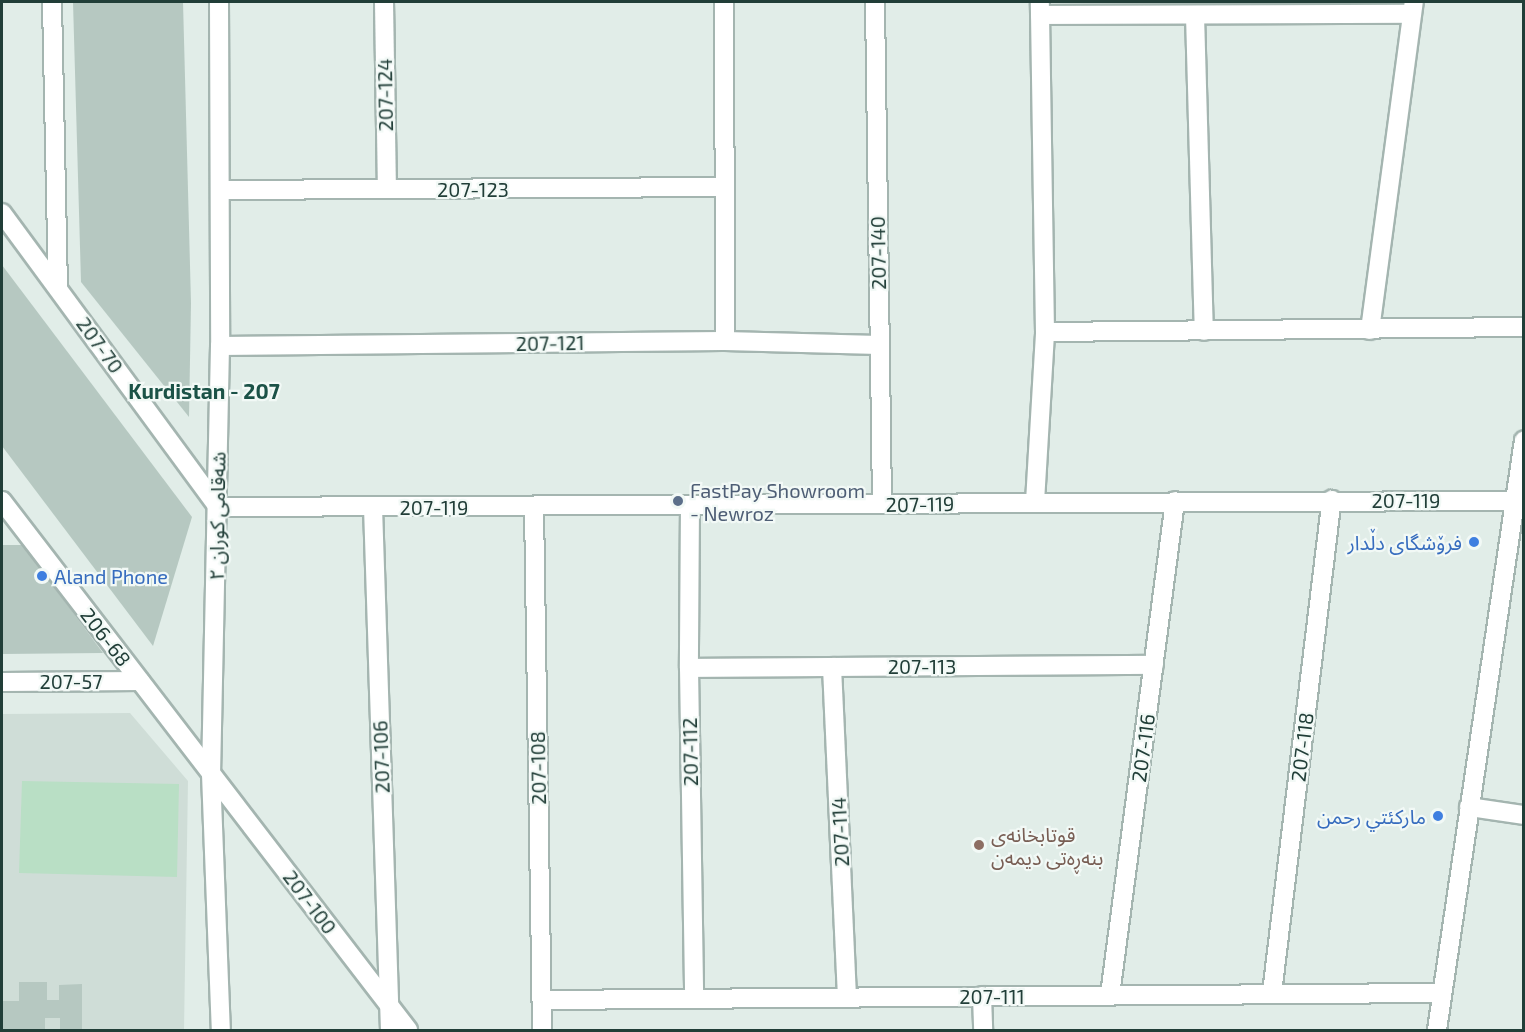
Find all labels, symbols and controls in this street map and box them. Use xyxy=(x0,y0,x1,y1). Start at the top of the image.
street label: 207-124 xyxy=(372,58,398,132)
street label: 207-123 xyxy=(437,177,509,201)
street label: 207-140 xyxy=(865,216,891,290)
street label: 207-70 xyxy=(72,312,128,378)
street label: 207-121 xyxy=(515,330,585,356)
district label: Kurdistan - 207 xyxy=(128,378,280,404)
street label: شەقامی کوران ٢ xyxy=(204,451,230,581)
place label: FastPay Showroom - Newroz xyxy=(690,478,865,525)
street label: 207-119 xyxy=(1372,488,1440,512)
street label: 207-119 xyxy=(885,491,955,517)
marker: FastPay Showroom - Newroz xyxy=(671,494,685,508)
street label: 207-119 xyxy=(400,495,468,519)
place label: فرۆشگای دڵدار xyxy=(1347,530,1462,554)
marker: فرۆشگای دڵدار xyxy=(1467,535,1481,549)
place label: Aland Phone xyxy=(54,564,168,588)
marker: Aland Phone xyxy=(35,569,49,583)
street label: 206-68 xyxy=(76,603,136,671)
street label: 207-113 xyxy=(888,654,956,678)
street label: 207-57 xyxy=(39,669,103,693)
street label: 207-118 xyxy=(1286,711,1318,783)
street label: 207-116 xyxy=(1126,712,1160,784)
street label: 207-112 xyxy=(677,717,703,787)
street label: 207-106 xyxy=(368,720,394,794)
street label: 207-108 xyxy=(525,731,551,805)
street label: 207-114 xyxy=(826,797,854,867)
place label: ماركئتي رحمن xyxy=(1317,804,1426,828)
marker: ماركئتي رحمن xyxy=(1431,809,1445,823)
place label: قوتابخانەی بنەڕەتی دیمەن xyxy=(991,822,1103,869)
marker: قوتابخانەی بنەڕەتی دیمەن xyxy=(972,838,986,852)
street label: 207-100 xyxy=(278,865,342,939)
street label: 207-111 xyxy=(959,984,1025,1008)

